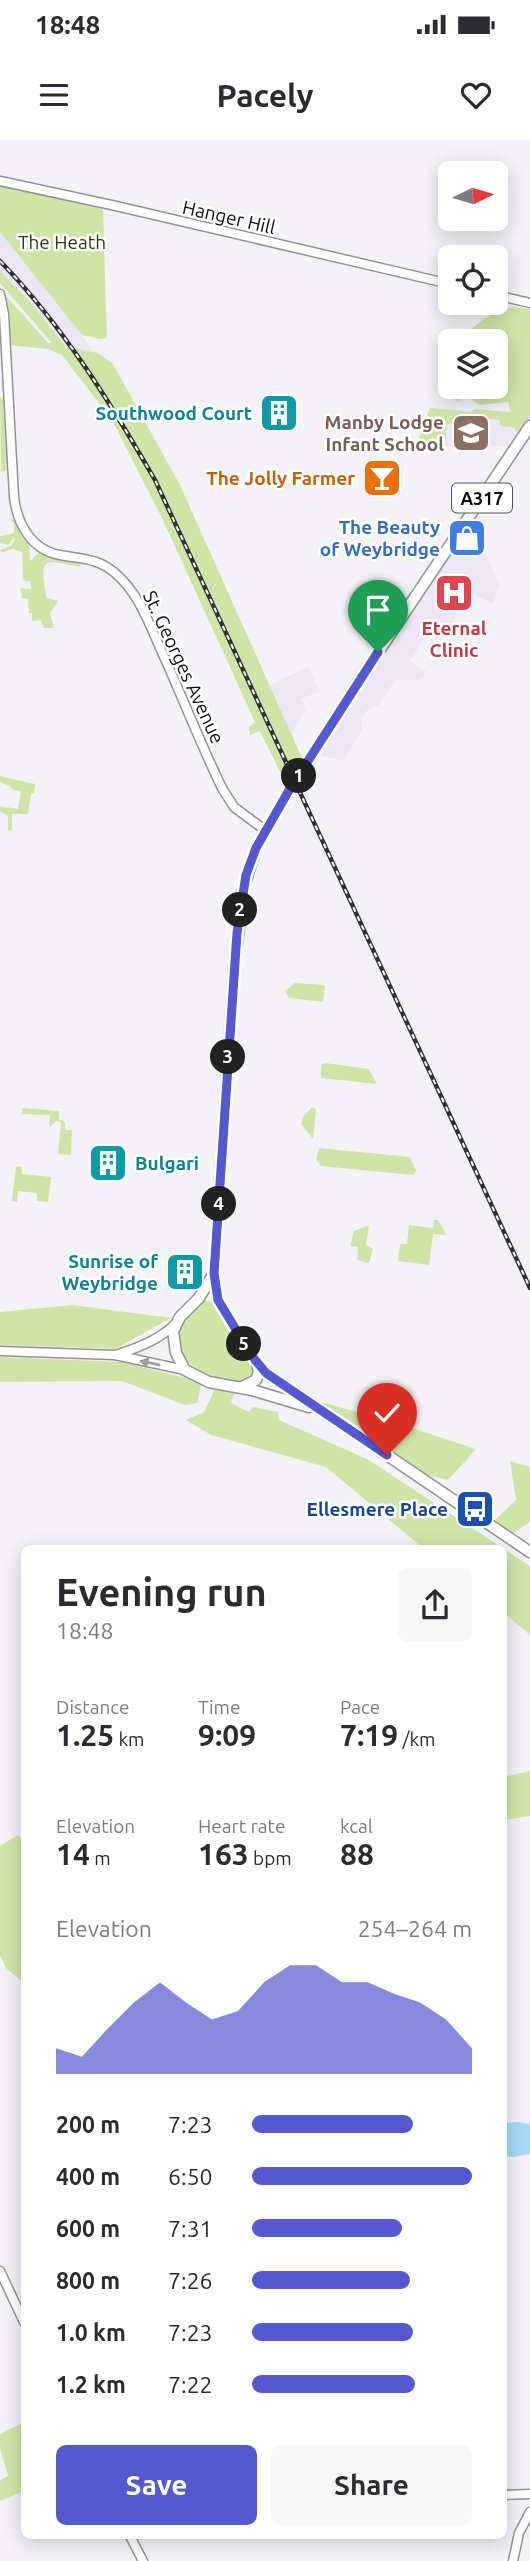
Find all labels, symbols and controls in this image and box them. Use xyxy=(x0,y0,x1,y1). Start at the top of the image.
text: 18:48 xyxy=(35,10,100,39)
icon: menu xyxy=(35,76,73,114)
icon: heart xyxy=(457,76,495,114)
text: Pacely xyxy=(216,77,314,113)
north arrow xyxy=(438,161,508,231)
map controls xyxy=(438,161,508,399)
street label: Hanger Hill xyxy=(180,196,278,238)
park label: The Heath xyxy=(18,231,106,253)
button: locate xyxy=(438,245,508,315)
button: layers xyxy=(438,329,508,399)
building icon: Southwood Court xyxy=(258,392,300,434)
place label: Southwood Court xyxy=(96,402,252,424)
place label: Manby Lodge Infant School xyxy=(324,411,444,455)
school or university icon: Manby Lodge Infant School xyxy=(450,412,492,454)
bar icon: The Jolly Farmer xyxy=(361,457,403,499)
place label: The Jolly Farmer xyxy=(206,467,355,489)
road number: A317 xyxy=(452,484,512,512)
place label: The Beauty of Weybridge xyxy=(320,516,440,560)
shop icon: The Beauty of Weybridge xyxy=(446,517,488,559)
hospital icon: Eternal Clinic xyxy=(433,572,475,614)
pin xyxy=(348,580,408,652)
street label: St. Georges Avenue xyxy=(139,587,229,747)
icon: arrive xyxy=(359,591,397,629)
place label: Eternal Clinic xyxy=(421,617,487,661)
pin: 1 xyxy=(282,758,316,794)
text: 1 xyxy=(293,764,304,786)
pin: 2 xyxy=(222,892,258,928)
text: 2 xyxy=(234,898,245,920)
pin: 3 xyxy=(210,1040,246,1074)
text: 3 xyxy=(222,1045,233,1067)
building icon: Bulgari xyxy=(87,1142,129,1184)
place label: Bulgari xyxy=(135,1152,199,1174)
pin: 4 xyxy=(202,1186,236,1222)
text: 4 xyxy=(213,1192,224,1214)
place label: Sunrise of Weybridge xyxy=(62,1250,158,1294)
building icon: Sunrise of Weybridge xyxy=(164,1251,206,1293)
pin: 5 xyxy=(226,1326,262,1362)
text: 5 xyxy=(238,1332,249,1354)
one-way arrow xyxy=(139,1357,161,1368)
pin xyxy=(357,1383,417,1455)
icon: check xyxy=(368,1394,406,1432)
bus stop icon: Ellesmere Place xyxy=(454,1488,496,1530)
place label: Ellesmere Place xyxy=(307,1498,448,1520)
button: share xyxy=(398,1568,472,1642)
text: Evening run xyxy=(56,1571,267,1613)
text: 18:48 xyxy=(56,1618,114,1643)
text: Distance xyxy=(56,1696,130,1718)
text: Time xyxy=(198,1696,240,1718)
text: Pace xyxy=(340,1696,380,1718)
text: 1.25 xyxy=(56,1718,114,1752)
text: 9:09 xyxy=(198,1718,256,1752)
text: 7:19 xyxy=(340,1718,398,1752)
text: km xyxy=(114,1728,144,1750)
text: /km xyxy=(398,1728,436,1750)
text: Elevation xyxy=(56,1815,135,1837)
text: Heart rate xyxy=(198,1815,285,1837)
text: kcal xyxy=(340,1815,373,1837)
text: 14 xyxy=(56,1837,90,1871)
text: 163 xyxy=(198,1837,249,1871)
text: 88 xyxy=(340,1837,374,1871)
text: m xyxy=(90,1847,111,1869)
text: bpm xyxy=(249,1847,292,1869)
text: Elevation xyxy=(56,1916,152,1941)
text: 254–264 m xyxy=(358,1916,472,1941)
text: 200 m xyxy=(56,2112,120,2137)
text: 7:23 xyxy=(168,2112,213,2137)
text: 400 m xyxy=(56,2164,120,2189)
text: 6:50 xyxy=(168,2164,213,2189)
text: 600 m xyxy=(56,2216,120,2241)
text: 7:31 xyxy=(168,2216,213,2241)
text: 800 m xyxy=(56,2268,120,2293)
text: 7:26 xyxy=(168,2268,213,2293)
text: 1.0 km xyxy=(56,2320,126,2345)
text: 7:23 xyxy=(168,2320,213,2345)
text: 1.2 km xyxy=(56,2372,126,2397)
text: 7:22 xyxy=(168,2372,213,2397)
button: Save xyxy=(56,2445,257,2525)
button: Share xyxy=(271,2445,472,2525)

